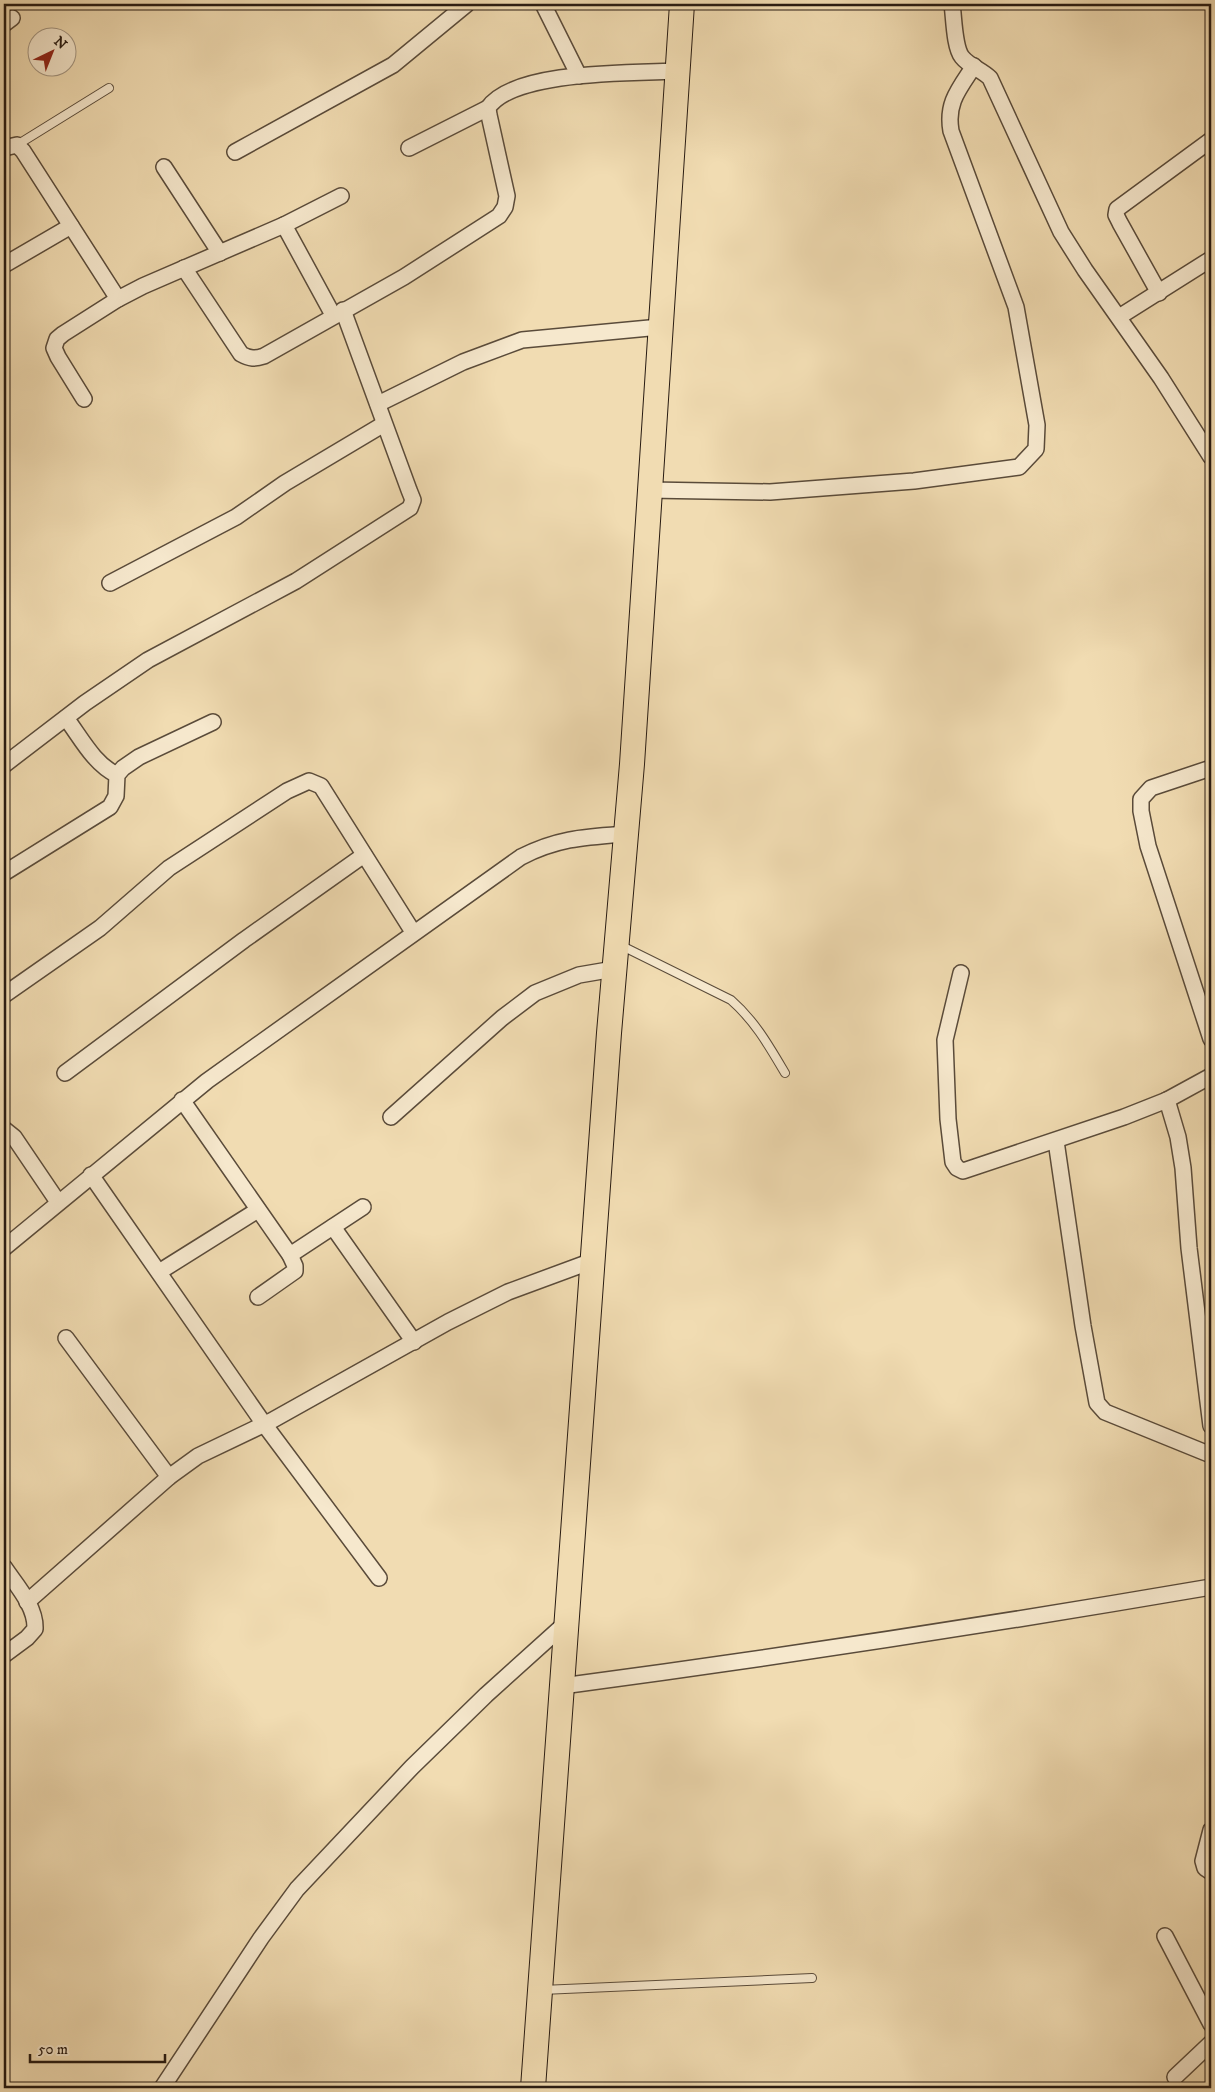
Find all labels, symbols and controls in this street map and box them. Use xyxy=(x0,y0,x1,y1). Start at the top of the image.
north arrow xyxy=(28,28,78,78)
text: N xyxy=(50,33,71,54)
scale bar xyxy=(30,2032,165,2064)
text: 50 m xyxy=(38,2040,68,2059)

